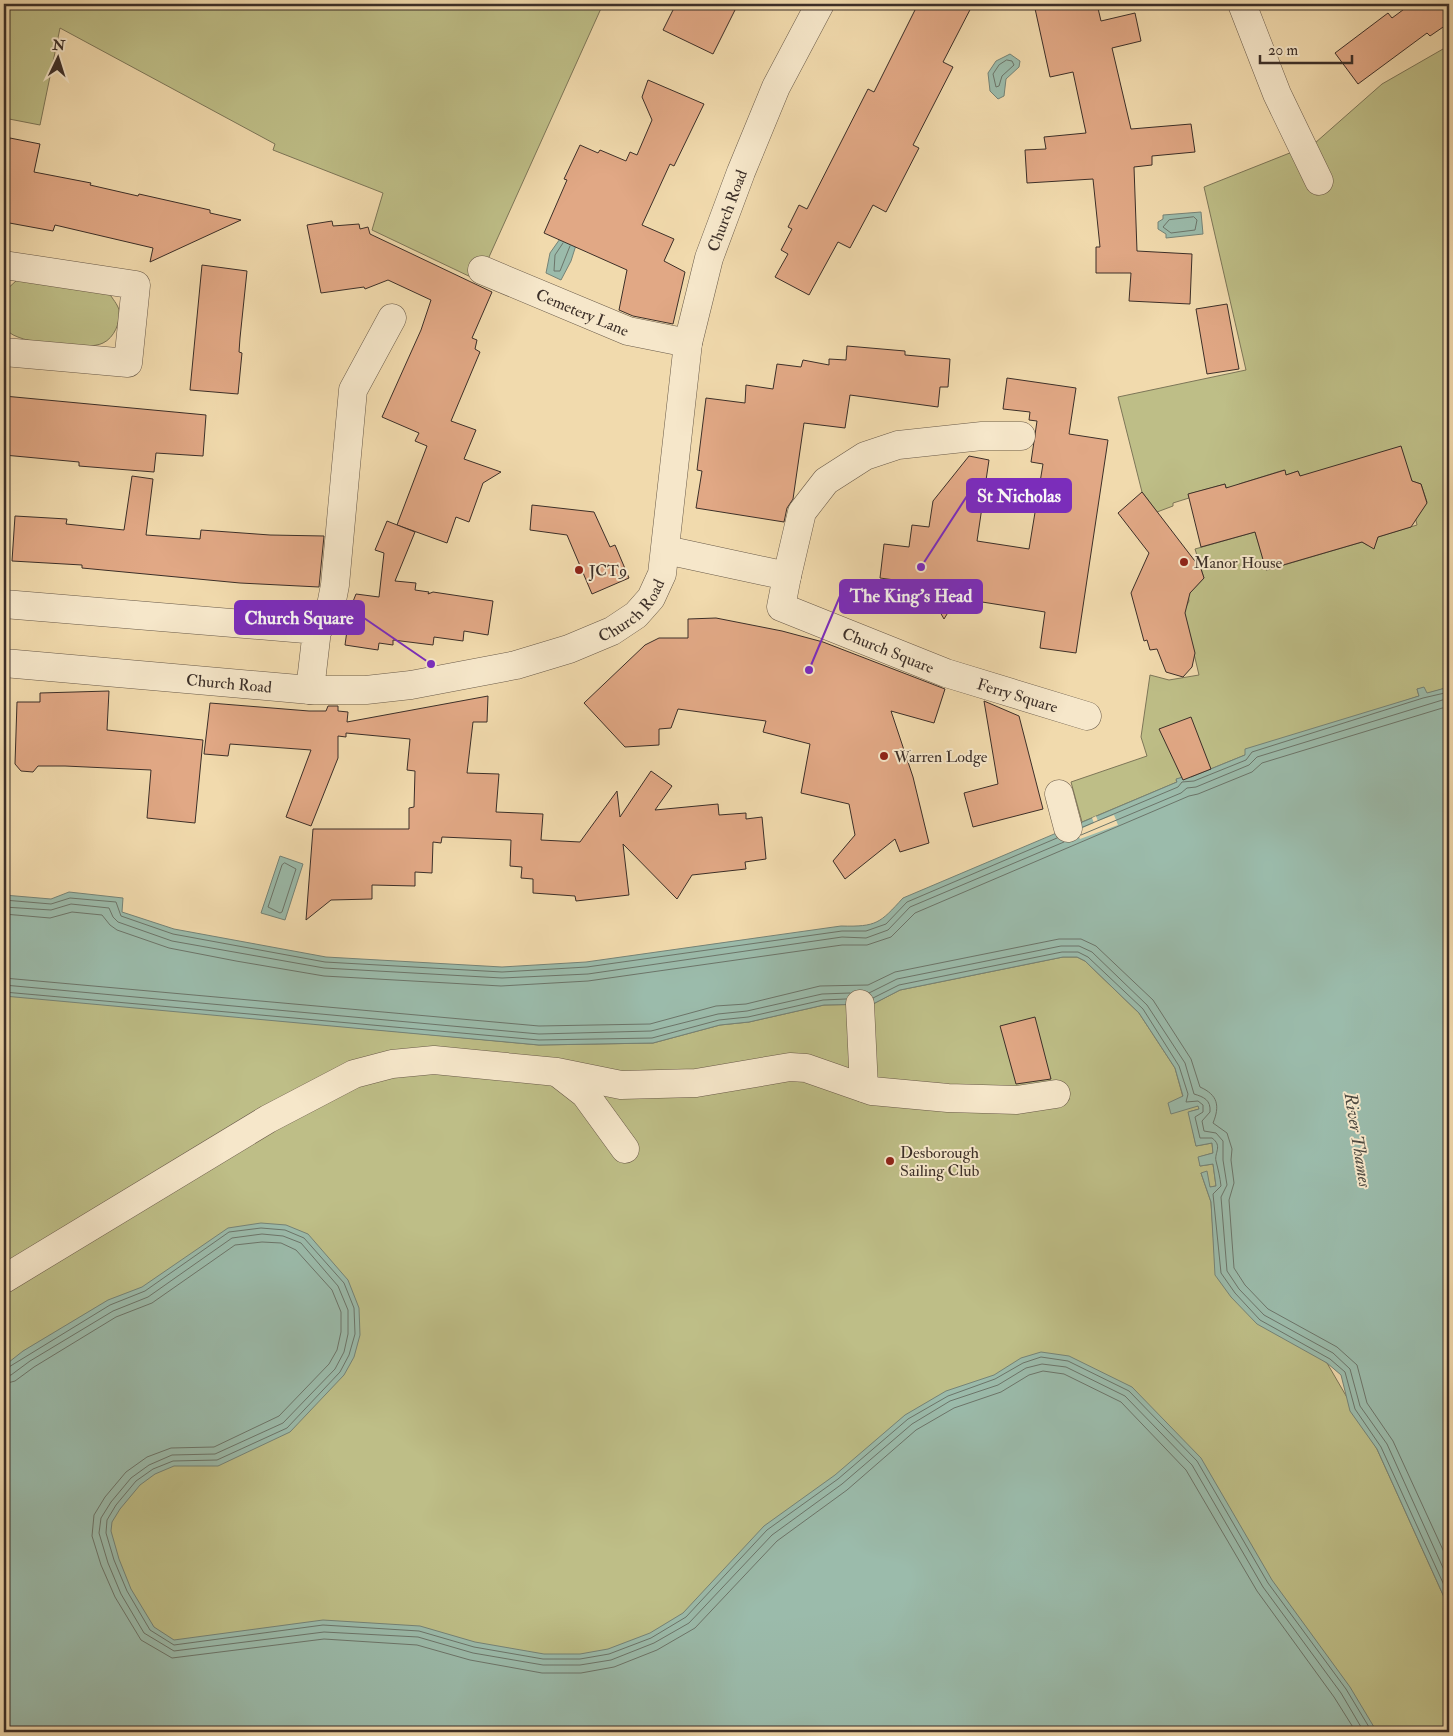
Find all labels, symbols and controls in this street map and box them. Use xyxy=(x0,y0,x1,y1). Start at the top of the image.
north arrow xyxy=(32,32,82,82)
scale bar xyxy=(1260,32,1353,64)
text: N xyxy=(51,37,66,54)
text: 20 m xyxy=(1268,41,1298,60)
street label: Church Road xyxy=(703,167,752,255)
street label: Cemetery Lane xyxy=(533,285,632,341)
callout: St Nicholas xyxy=(967,479,1071,512)
text: St Nicholas xyxy=(977,485,1061,508)
place label: Manor House xyxy=(1194,553,1283,573)
marker: Manor House xyxy=(1178,556,1190,568)
place label: JCT9 xyxy=(588,561,627,582)
marker: JCT9 xyxy=(573,564,585,576)
street label: Church Road xyxy=(595,576,669,647)
callout: The King's Head xyxy=(840,580,982,613)
text: The King's Head xyxy=(849,585,972,608)
callout: Church Square xyxy=(235,601,364,634)
text: Church Square xyxy=(244,607,354,630)
street label: Church Square xyxy=(839,624,937,678)
street label: Church Road xyxy=(185,670,273,698)
street label: Ferry Square xyxy=(975,674,1061,718)
place label: Warren Lodge xyxy=(893,747,988,767)
marker: Warren Lodge xyxy=(878,750,890,762)
water label: River Thames xyxy=(1339,1090,1376,1190)
place label: Desborough Sailing Club xyxy=(900,1143,980,1181)
marker: Desborough Sailing Club xyxy=(884,1155,896,1167)

